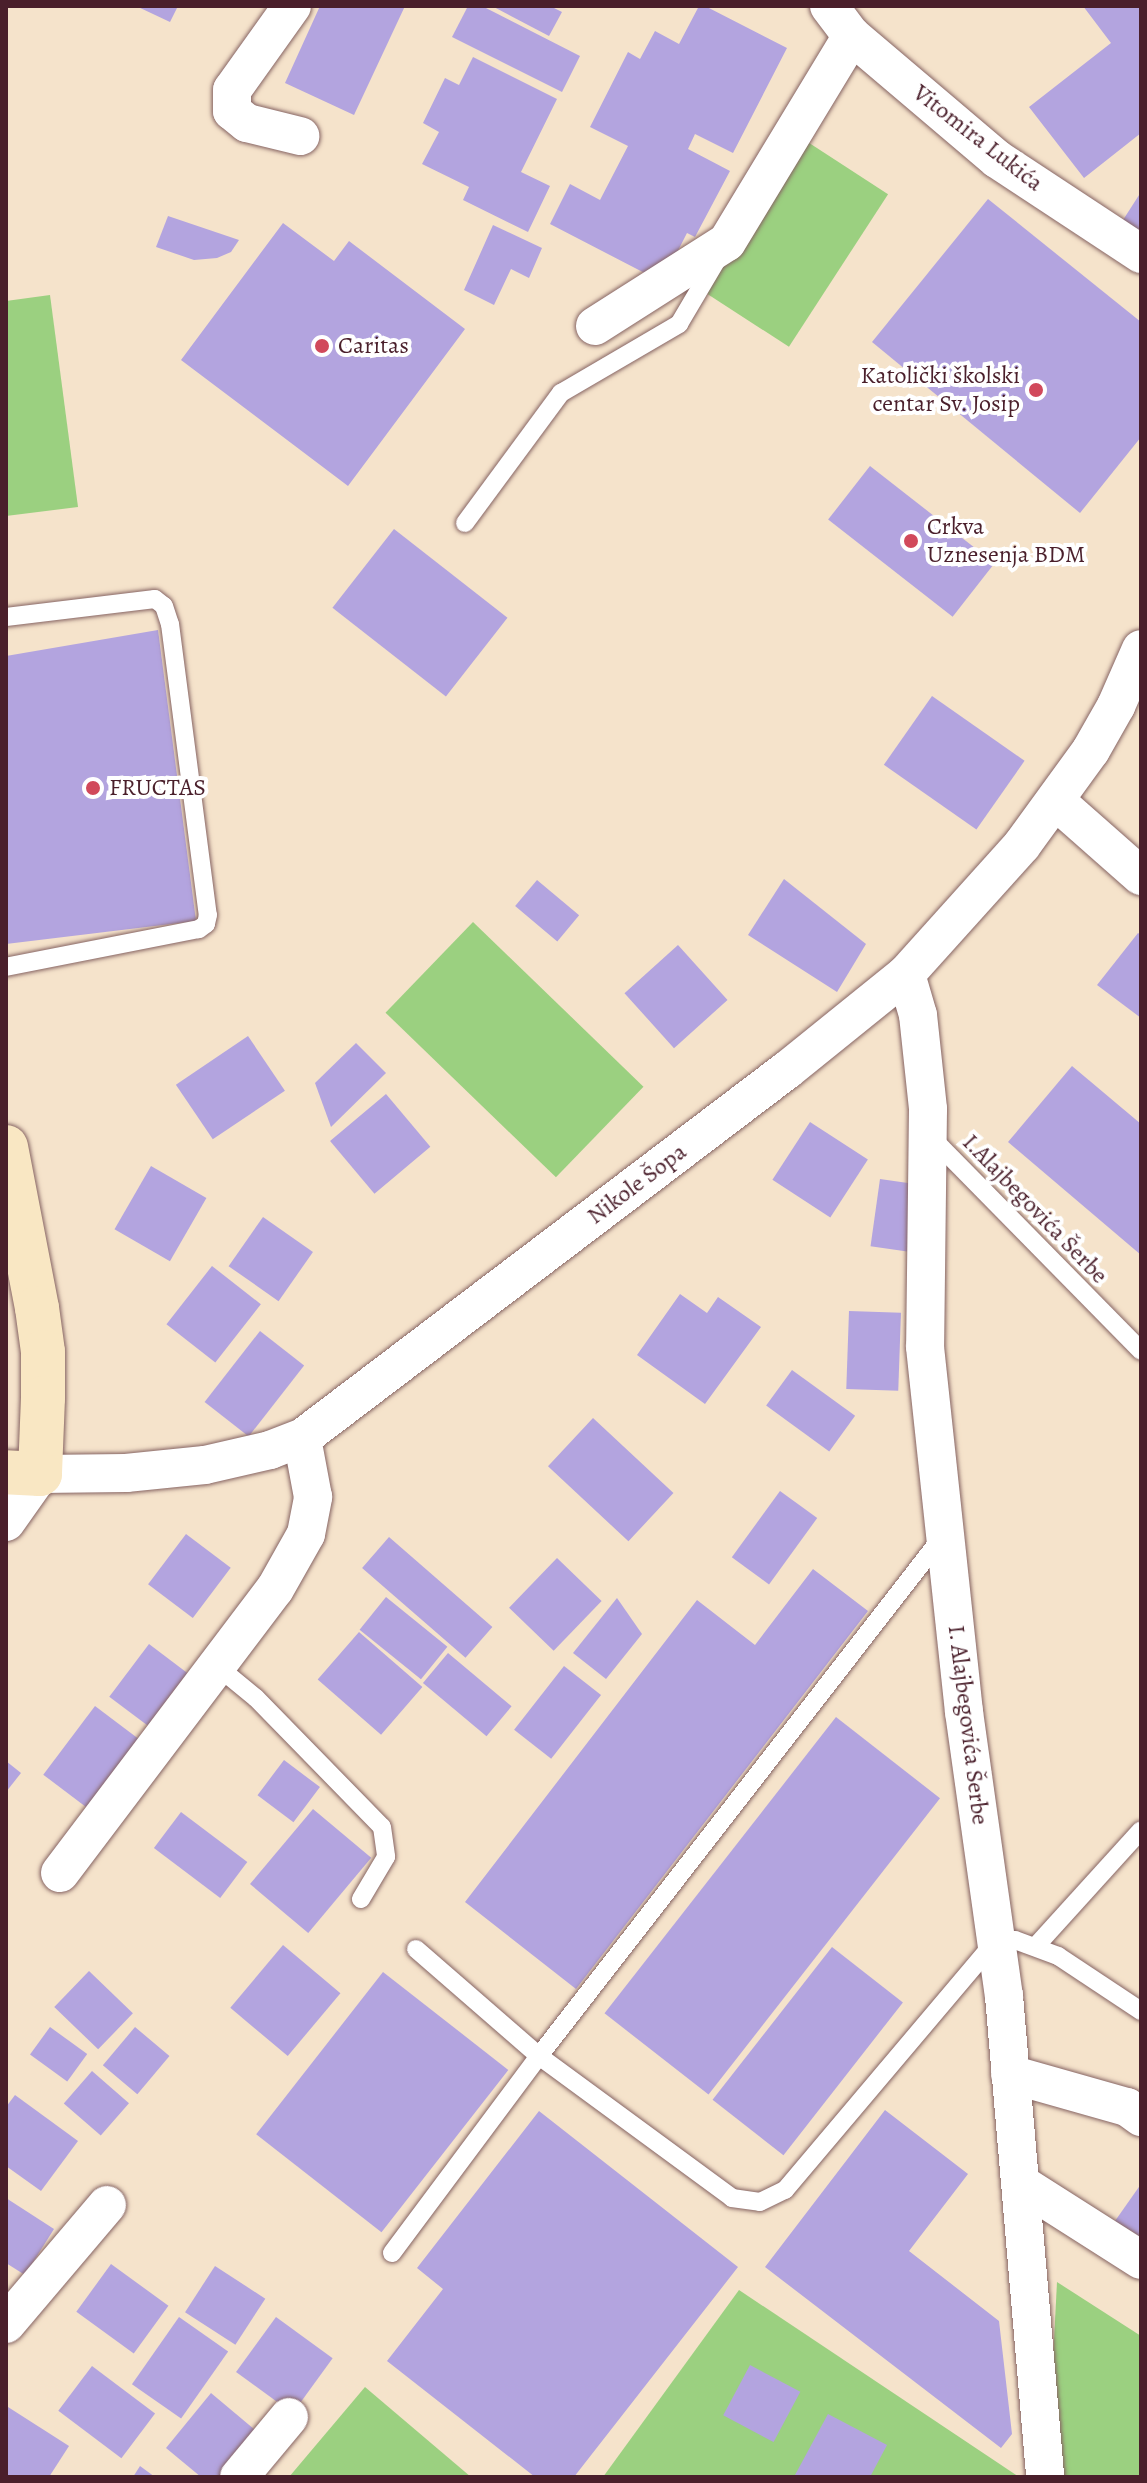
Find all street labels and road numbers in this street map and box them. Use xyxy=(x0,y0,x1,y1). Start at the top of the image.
street label: Vitomira Lukića xyxy=(907,78,1049,198)
street label: I.Alajbegovića Šerbe xyxy=(956,1128,1114,1290)
street label: Nikole Šopa xyxy=(582,1137,692,1231)
street label: I. Alajbegovića Šerbe xyxy=(941,1623,995,1827)

